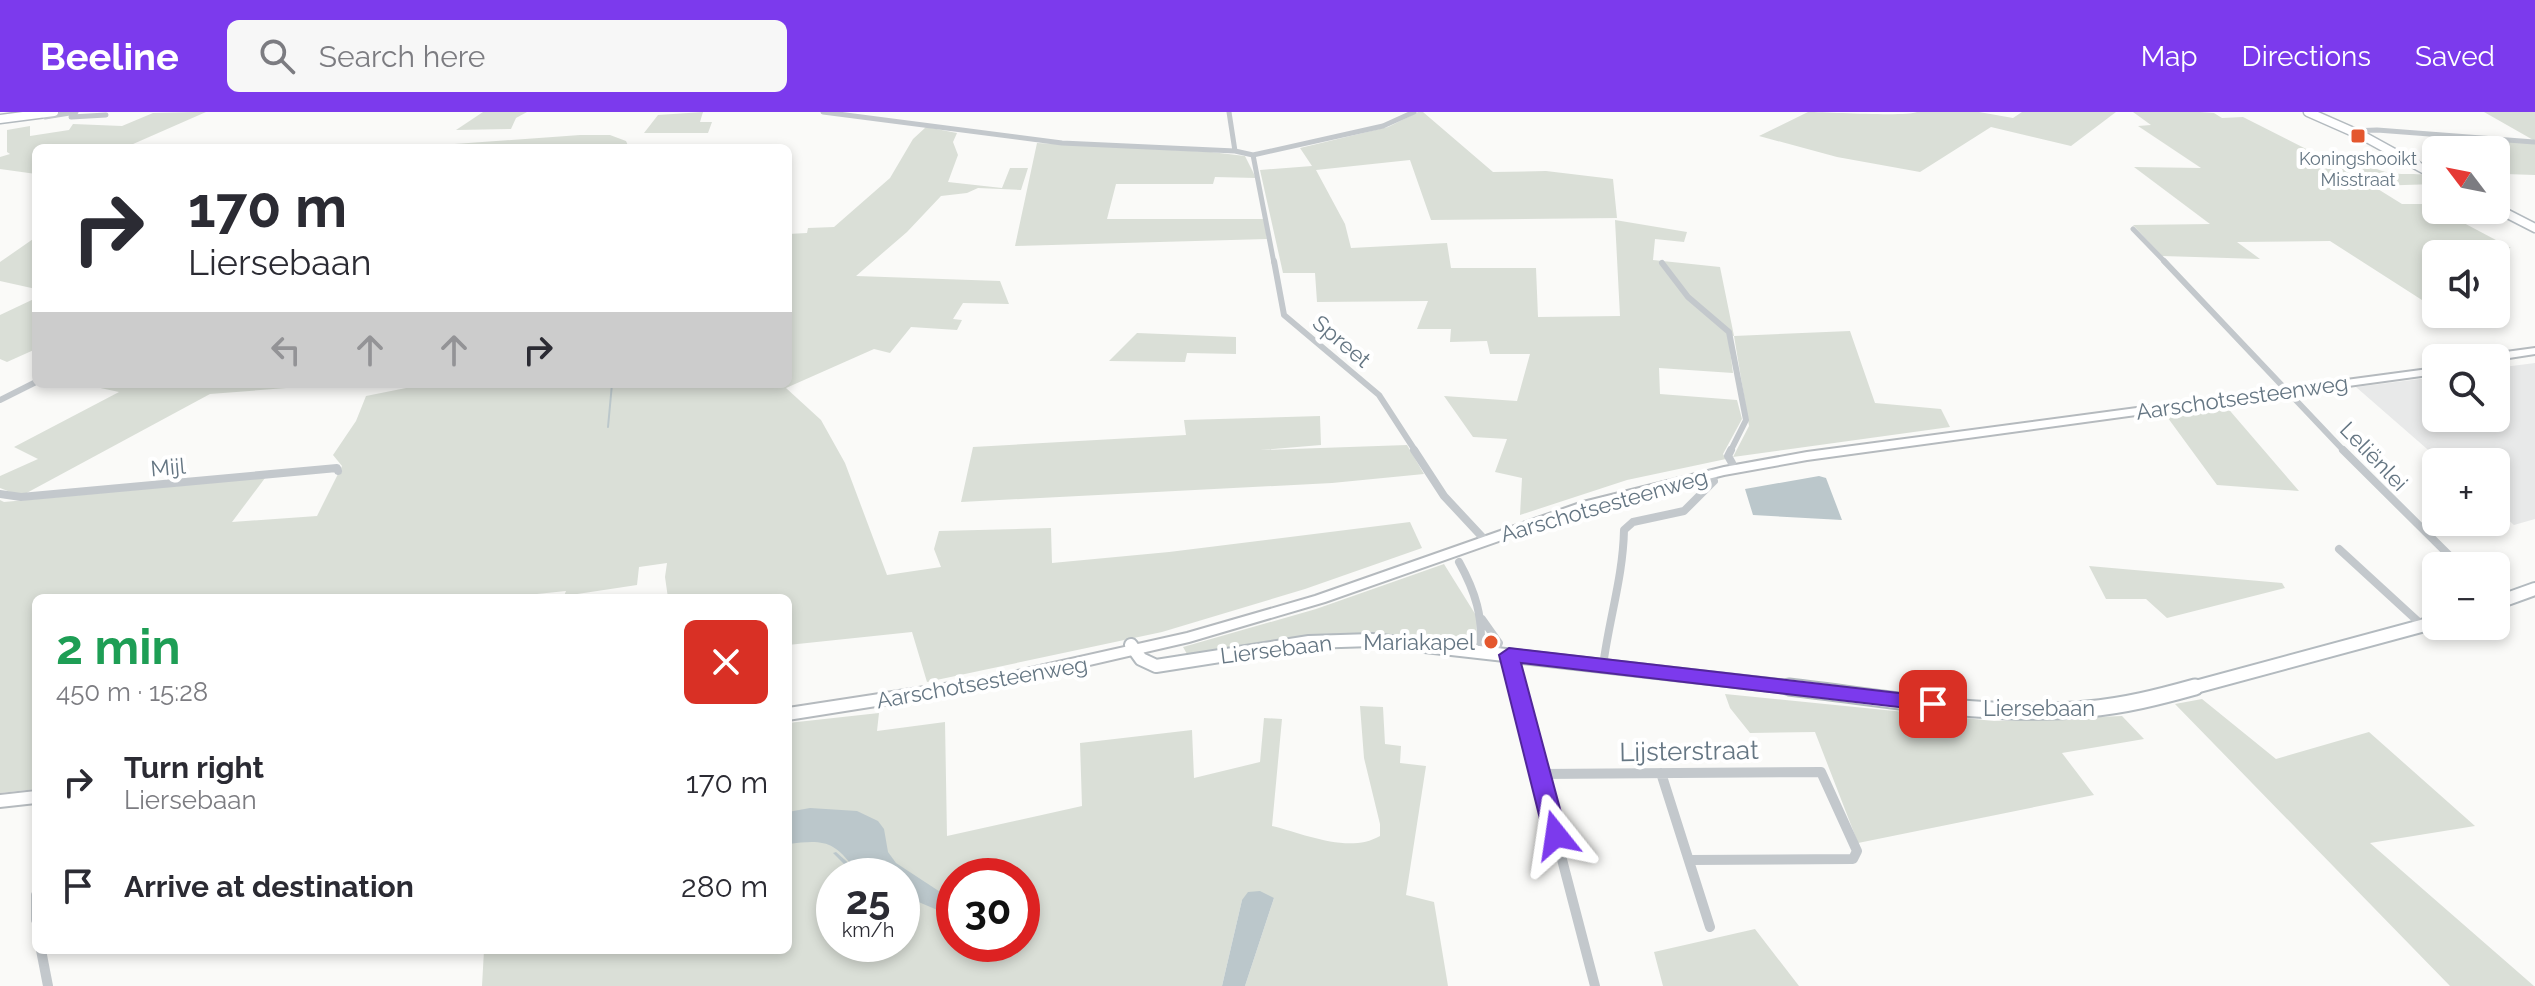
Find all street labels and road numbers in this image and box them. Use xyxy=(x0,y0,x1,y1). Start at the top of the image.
street label: Spreet xyxy=(1308,309,1377,373)
street label: Aarschotsesteenweg xyxy=(2134,369,2350,425)
street label: Leliënlei xyxy=(2335,416,2413,496)
street label: Mijl xyxy=(149,453,187,481)
street label: Aarschotsesteenweg xyxy=(1498,463,1710,547)
street label: Liersebaan xyxy=(1219,629,1333,669)
street label: Aarschotsesteenweg xyxy=(874,651,1090,713)
street label: Liersebaan xyxy=(1983,695,2095,721)
street label: Lijsterstraat xyxy=(1619,735,1759,767)

